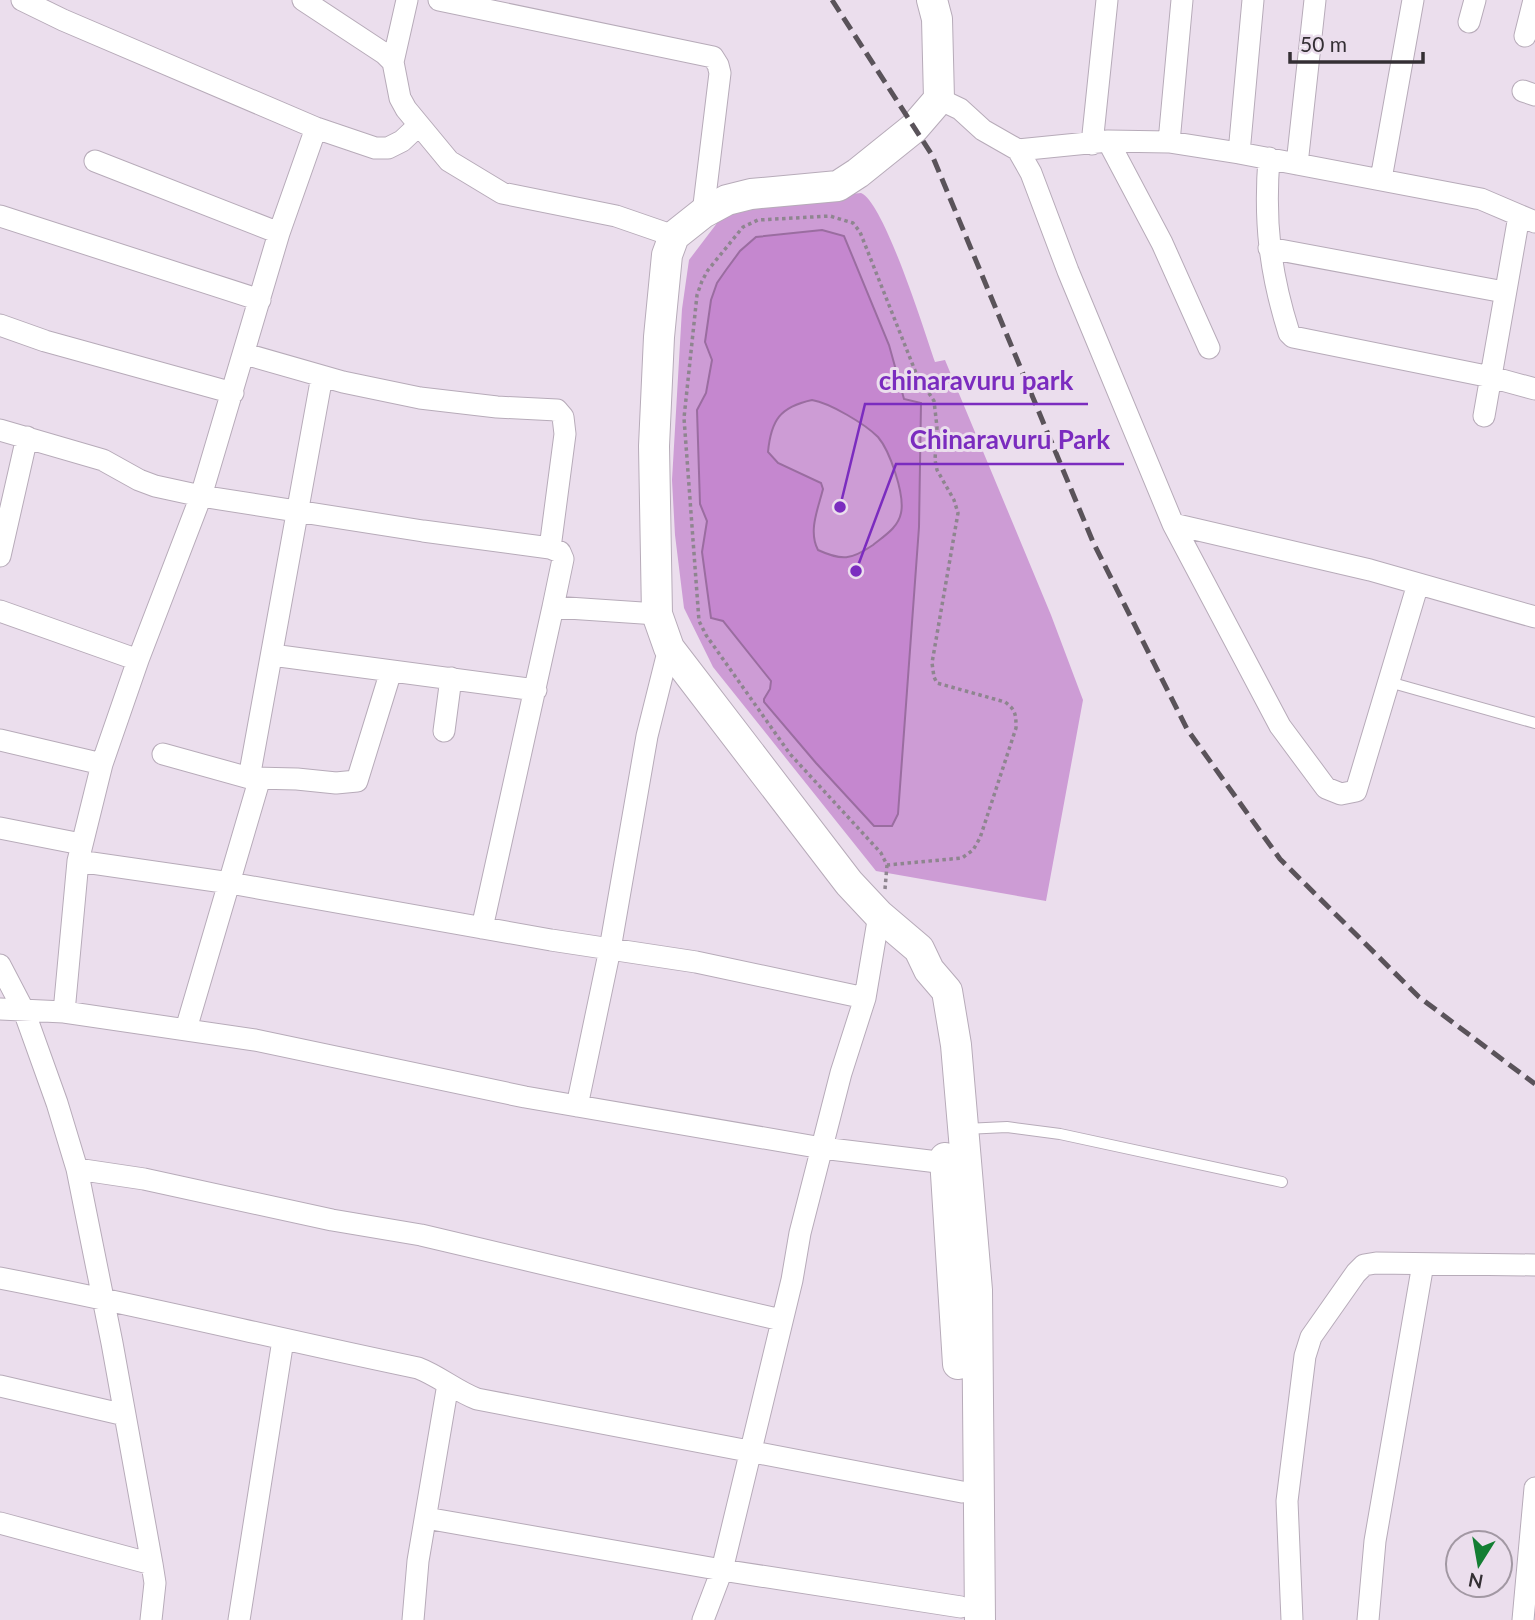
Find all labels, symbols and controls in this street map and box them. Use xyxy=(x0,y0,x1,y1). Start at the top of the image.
scale bar xyxy=(1290,21,1423,65)
text: 50 m xyxy=(1300,31,1347,56)
callout: chinaravuru park xyxy=(865,357,1088,404)
text: chinaravuru park xyxy=(879,364,1073,396)
callout: Chinaravuru Park xyxy=(896,417,1124,464)
text: Chinaravuru Park xyxy=(910,423,1110,455)
north arrow xyxy=(1444,1529,1514,1599)
text: N xyxy=(1466,1568,1485,1594)

